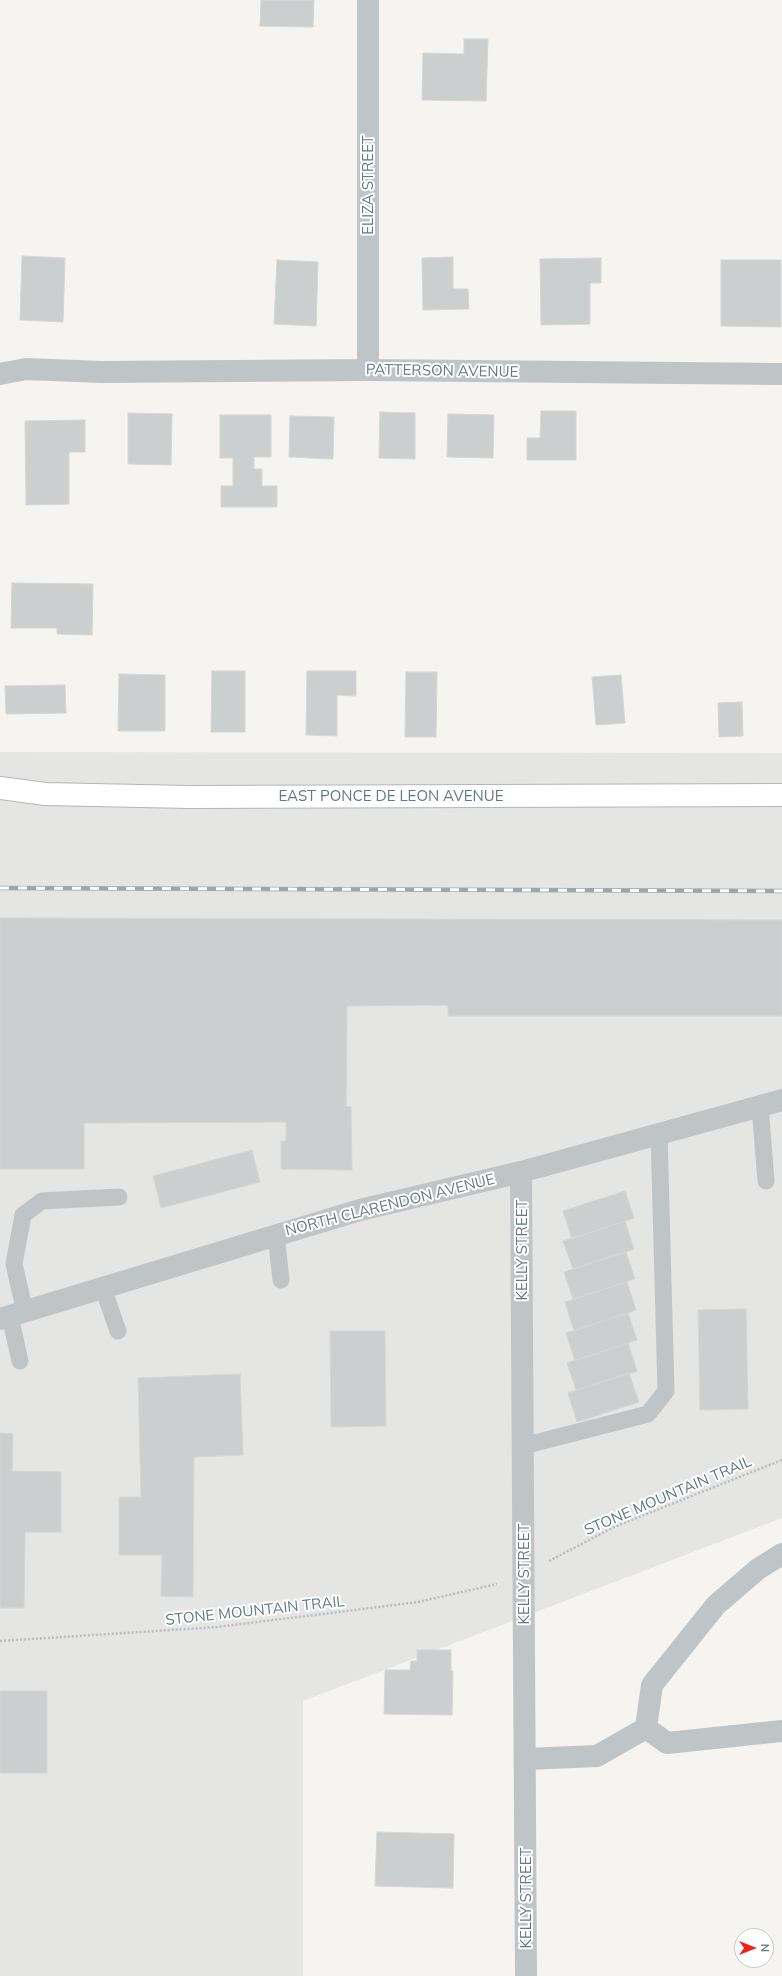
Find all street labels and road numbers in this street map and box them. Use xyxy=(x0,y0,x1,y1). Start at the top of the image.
street label: ELIZA STREET xyxy=(359,135,377,235)
street label: PATTERSON AVENUE xyxy=(366,361,518,381)
street label: EAST PONCE DE LEON AVENUE xyxy=(278,787,504,805)
street label: NORTH CLARENDON AVENUE xyxy=(283,1170,497,1240)
street label: KELLY STREET xyxy=(513,1199,531,1301)
street label: STONE MOUNTAIN TRAIL xyxy=(582,1453,754,1539)
street label: KELLY STREET xyxy=(515,1523,533,1625)
street label: STONE MOUNTAIN TRAIL xyxy=(165,1593,345,1629)
street label: KELLY STREET xyxy=(517,1847,535,1949)

